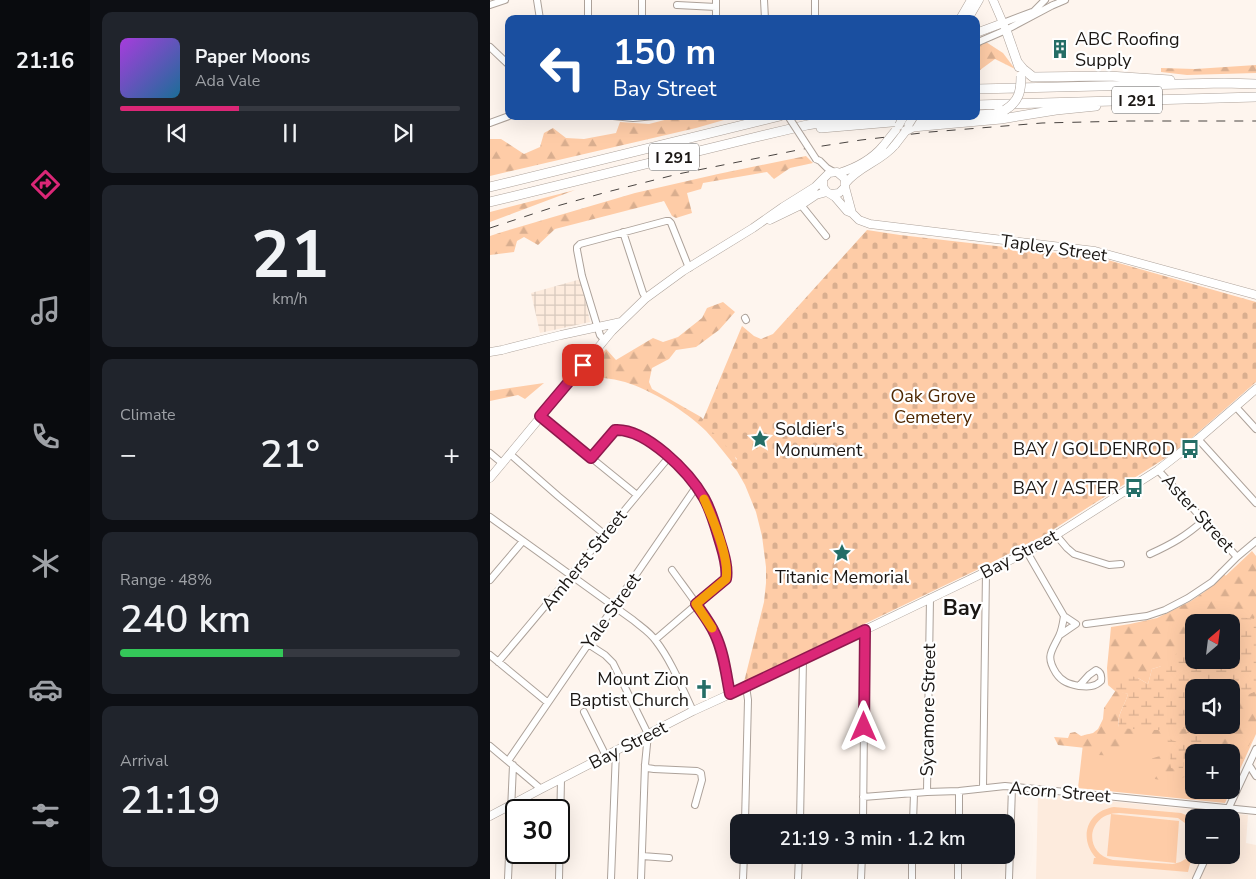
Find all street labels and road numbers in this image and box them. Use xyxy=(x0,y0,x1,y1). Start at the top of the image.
road number: I 291 xyxy=(1112,86,1162,114)
road number: I 291 xyxy=(649,144,699,170)
street label: Tapley Street xyxy=(999,229,1109,267)
street label: Aster Street xyxy=(1156,469,1240,558)
street label: Amherst Street xyxy=(536,504,633,615)
street label: Bay Street xyxy=(976,523,1063,584)
street label: Yale Street xyxy=(576,568,646,655)
street label: Sycamore Street xyxy=(915,643,941,777)
street label: Bay Street xyxy=(585,715,672,775)
street label: Acorn Street xyxy=(1008,776,1112,808)

